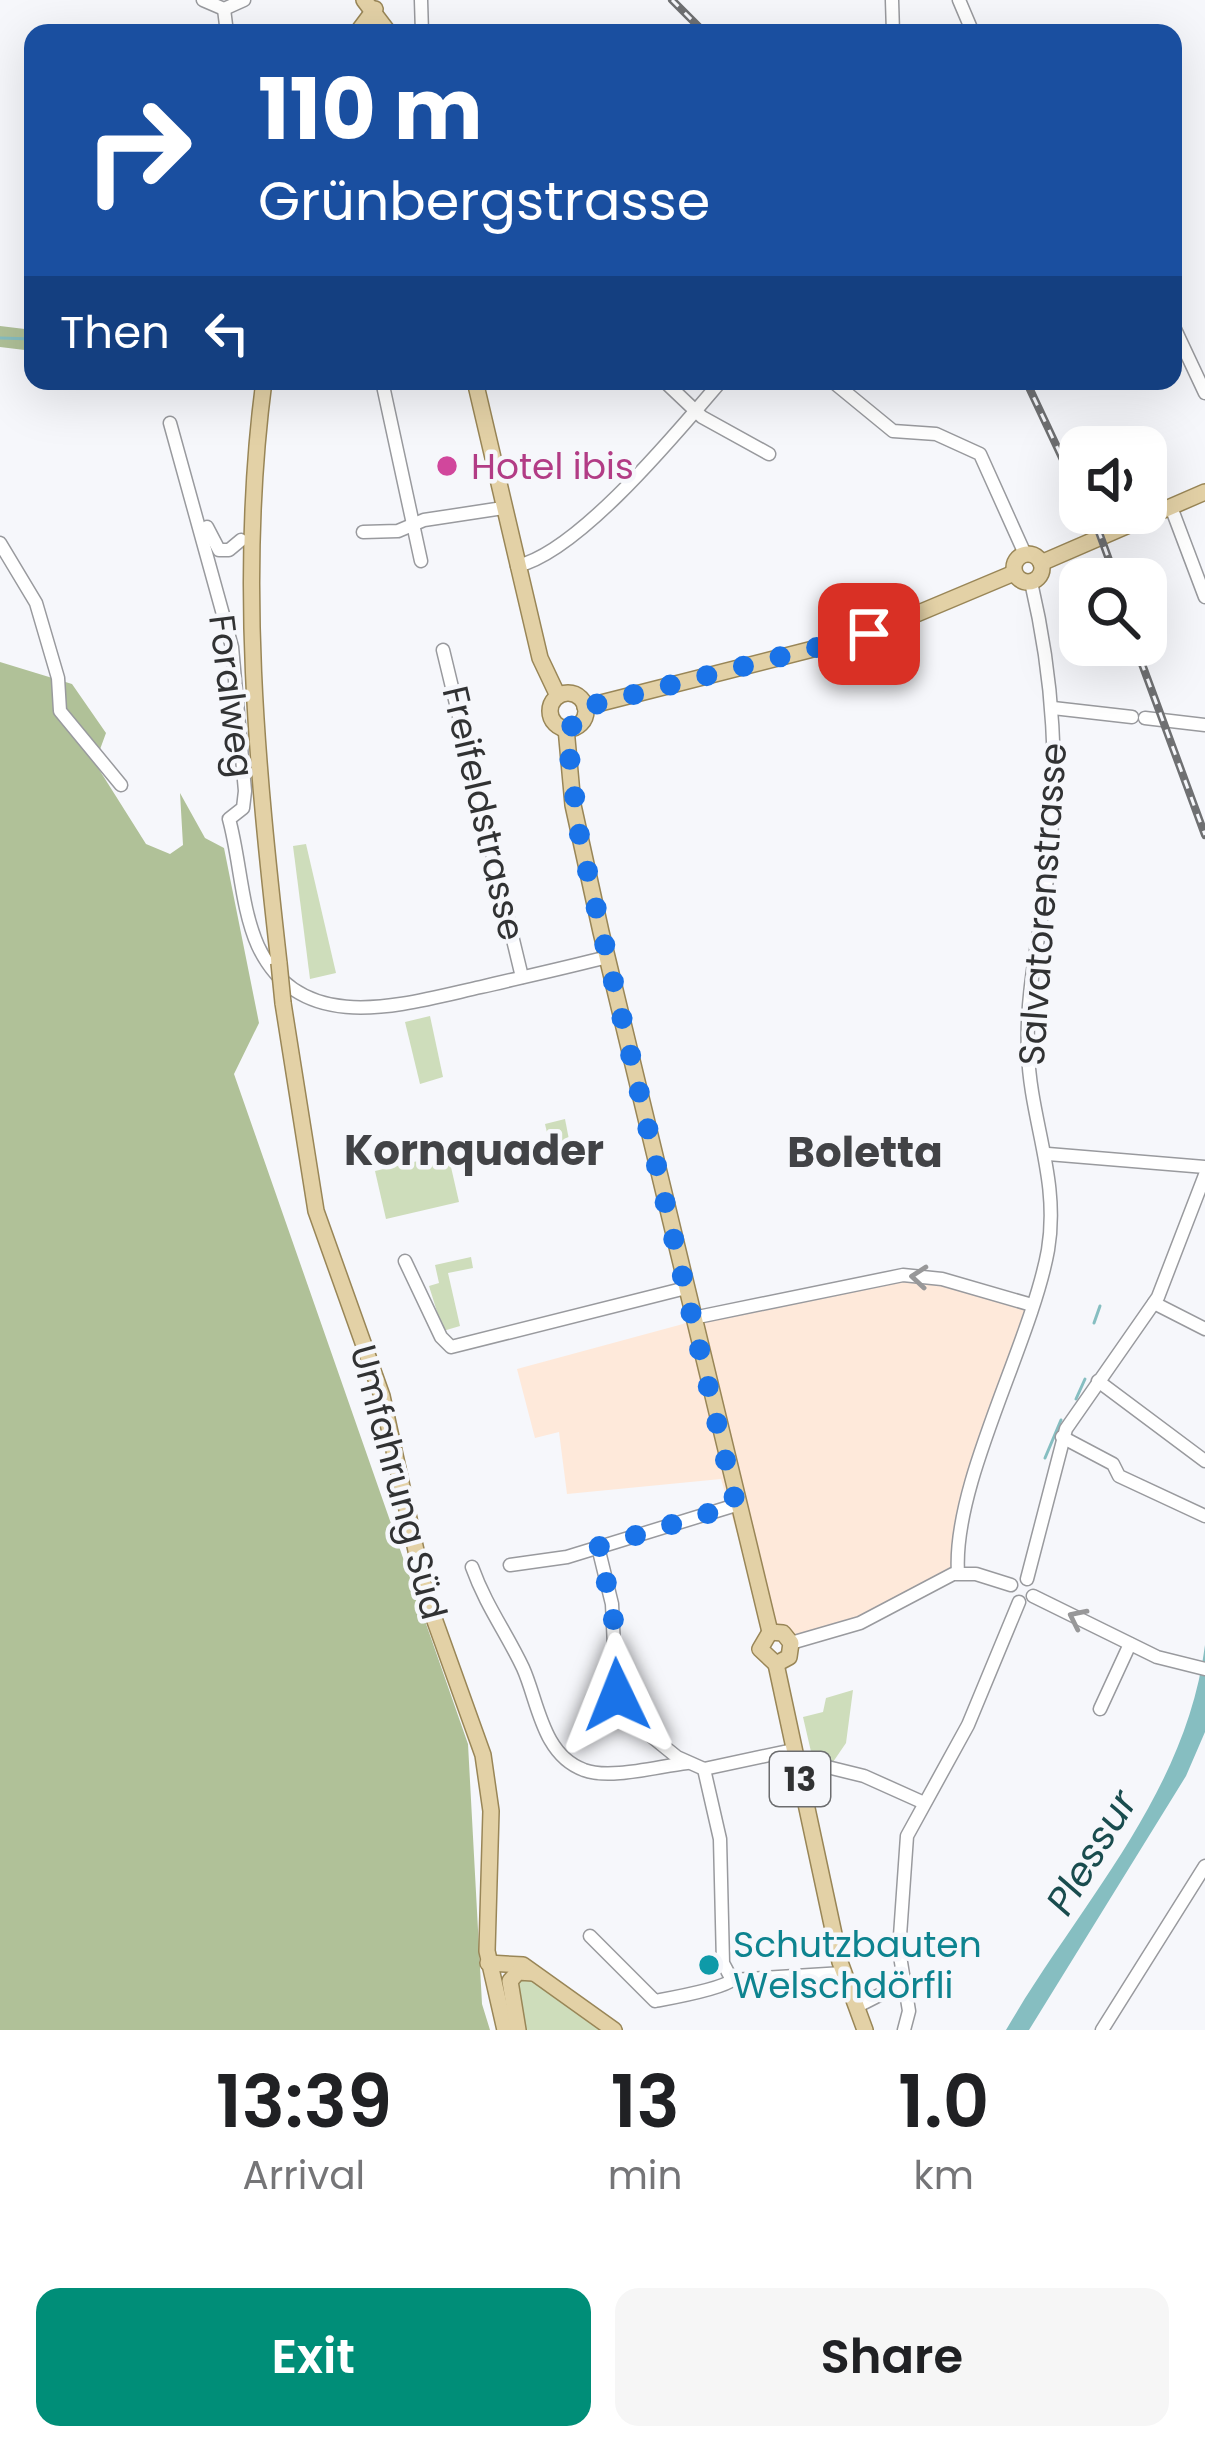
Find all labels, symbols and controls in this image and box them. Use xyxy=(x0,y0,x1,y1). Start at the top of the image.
text: 110 m xyxy=(258,51,483,168)
icon: right xyxy=(60,72,216,228)
text: Grünbergstrasse xyxy=(258,163,710,239)
icon: left xyxy=(194,300,260,366)
text: Then xyxy=(60,301,170,364)
map controls xyxy=(1059,426,1167,666)
button: sound xyxy=(1059,426,1167,534)
place label: Hotel ibis xyxy=(471,441,634,492)
marker: Hotel ibis xyxy=(434,453,460,479)
button: search xyxy=(1059,558,1167,666)
pin xyxy=(818,583,920,685)
icon: arrive xyxy=(836,601,902,667)
street label: Foralweg xyxy=(196,612,267,781)
street label: Freifeldstrasse xyxy=(429,681,538,945)
street label: Salvatorenstrasse xyxy=(1006,741,1079,1067)
district label: Kornquader xyxy=(344,1121,604,1180)
district label: Boletta xyxy=(787,1123,943,1182)
one-way arrow xyxy=(909,1265,928,1290)
street label: Umfahrung Süd xyxy=(337,1339,460,1625)
one-way arrow xyxy=(1068,1609,1090,1632)
position arrow xyxy=(554,1632,680,1758)
road number: 13 xyxy=(770,1752,830,1806)
water label: Plessur xyxy=(1033,1778,1151,1925)
place label: Schutzbauten Welschdörfli xyxy=(733,1919,982,2011)
marker: Schutzbauten Welschdörfli xyxy=(696,1952,722,1978)
text: 13:39 xyxy=(216,2051,392,2152)
text: 13 xyxy=(610,2051,680,2152)
text: 1.0 xyxy=(898,2051,989,2152)
text: Arrival xyxy=(242,2148,365,2203)
text: min xyxy=(608,2148,682,2203)
text: km xyxy=(914,2148,974,2203)
button: Exit xyxy=(36,2288,591,2426)
button: Share xyxy=(615,2288,1169,2426)

